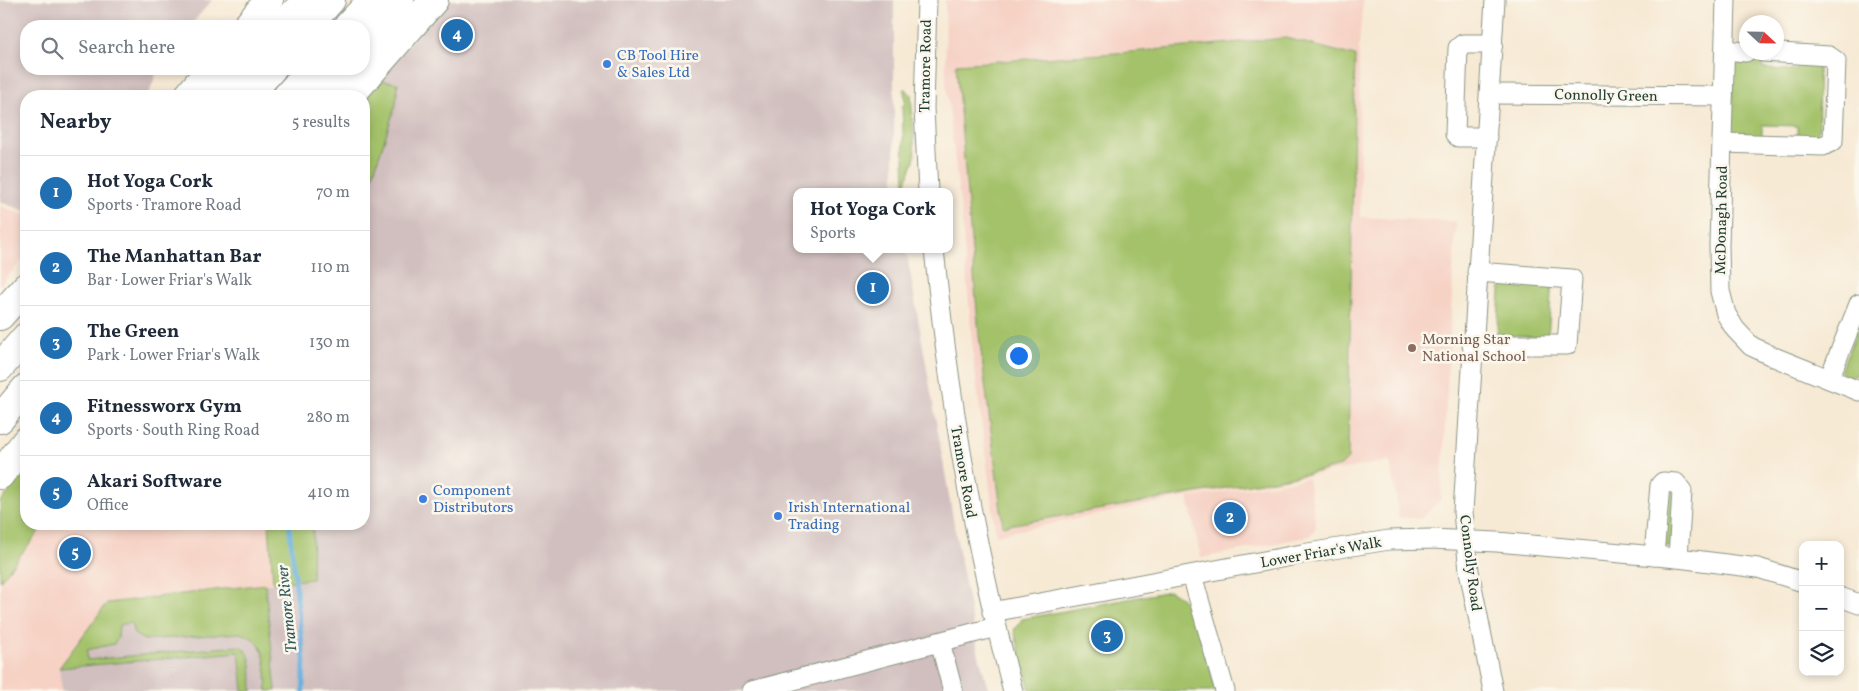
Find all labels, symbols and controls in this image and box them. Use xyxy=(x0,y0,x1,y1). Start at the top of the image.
north arrow xyxy=(1739,15,1784,60)
pin: 4 xyxy=(441,16,473,54)
street label: Tramore Road xyxy=(915,19,938,113)
search box xyxy=(20,20,370,75)
icon: search xyxy=(38,34,66,62)
text: Search here xyxy=(78,35,175,61)
place label: CB Tool Hire & Sales Ltd xyxy=(617,46,699,84)
marker: CB Tool Hire & Sales Ltd xyxy=(601,58,613,70)
street label: Connolly Green xyxy=(1554,85,1658,108)
text: Nearby xyxy=(40,108,111,137)
text: 5 results xyxy=(292,112,350,134)
street label: McDonagh Road xyxy=(1711,165,1734,275)
text: Hot Yoga Cork xyxy=(87,169,213,195)
text: 1 xyxy=(53,182,59,204)
text: 70 m xyxy=(316,182,350,204)
popup xyxy=(793,188,953,253)
text: Sports · Tramore Road xyxy=(87,195,241,217)
text: Hot Yoga Cork xyxy=(810,197,936,223)
text: Sports xyxy=(810,223,856,245)
text: The Manhattan Bar xyxy=(87,244,261,270)
text: 2 xyxy=(52,257,60,279)
text: 110 m xyxy=(311,257,350,279)
pin: 1 xyxy=(857,269,889,307)
text: Bar · Lower Friar's Walk xyxy=(87,270,252,292)
text: The Green xyxy=(87,319,179,345)
place label: Morning Star National School xyxy=(1422,330,1526,368)
text: 3 xyxy=(52,332,60,354)
text: 130 m xyxy=(309,332,350,354)
marker: Morning Star National School xyxy=(1406,342,1418,354)
your location xyxy=(1006,343,1032,369)
text: Park · Lower Friar's Walk xyxy=(87,345,260,367)
text: Fitnessworx Gym xyxy=(87,394,242,420)
text: 4 xyxy=(51,407,61,429)
text: 280 m xyxy=(306,407,350,429)
text: Sports · South Ring Road xyxy=(87,420,260,442)
street label: Tramore Road xyxy=(944,424,981,520)
text: Akari Software xyxy=(87,469,222,495)
place label: Component Distributors xyxy=(433,481,513,519)
text: 5 xyxy=(52,482,60,504)
text: 410 m xyxy=(307,482,350,504)
marker: Component Distributors xyxy=(417,493,429,505)
text: Office xyxy=(87,495,129,517)
place label: Irish International Trading xyxy=(788,498,910,536)
pin: 2 xyxy=(1214,499,1246,537)
marker: Irish International Trading xyxy=(772,510,784,522)
street label: Connolly Road xyxy=(1453,514,1486,613)
street label: Lower Friar's Walk xyxy=(1259,532,1383,574)
pin: 5 xyxy=(59,534,91,572)
map controls xyxy=(1799,541,1844,676)
button: + xyxy=(1799,541,1844,586)
water label: Tramore River xyxy=(272,563,304,654)
button: − xyxy=(1799,586,1844,631)
pin: 3 xyxy=(1091,617,1123,655)
button: layers xyxy=(1799,631,1844,676)

